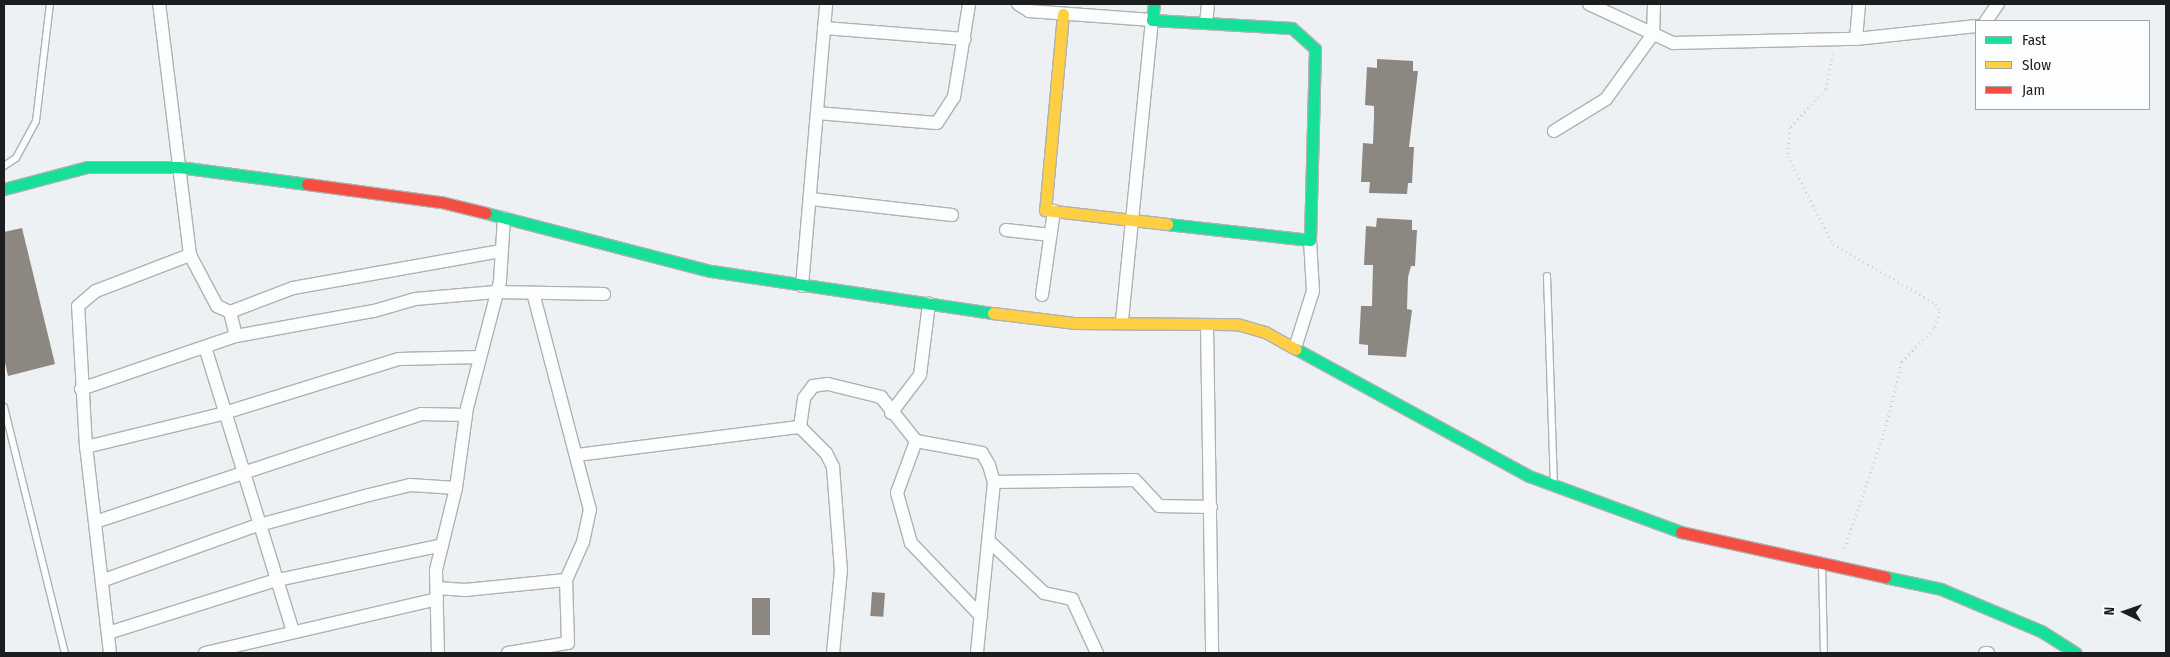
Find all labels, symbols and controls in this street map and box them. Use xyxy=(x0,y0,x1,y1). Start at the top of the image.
legend xyxy=(1975,20,2150,110)
text: Fast xyxy=(2022,31,2046,49)
text: Slow xyxy=(2022,56,2051,74)
text: Jam xyxy=(2022,81,2045,99)
north arrow xyxy=(2100,587,2150,637)
text: N xyxy=(2101,607,2118,616)

